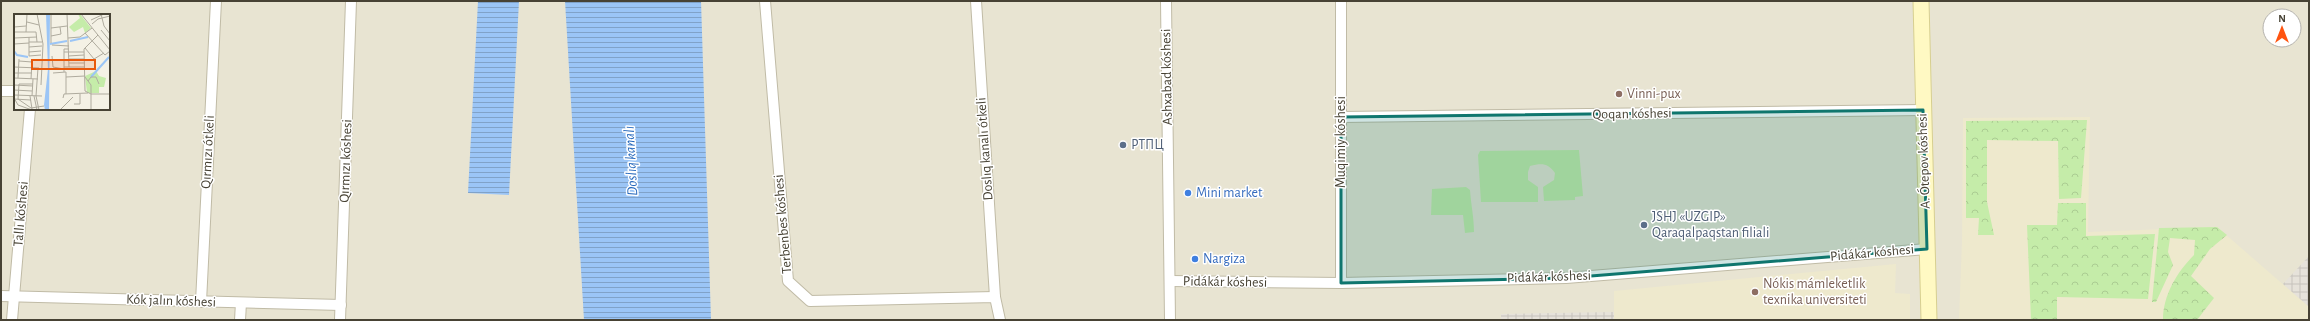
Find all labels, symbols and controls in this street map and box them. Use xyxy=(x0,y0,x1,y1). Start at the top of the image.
north arrow xyxy=(2262,8,2302,48)
text: N xyxy=(2278,13,2286,24)
inset map xyxy=(14,14,110,110)
street label: Ashxabad kóshesi xyxy=(1159,29,1175,125)
place label: Vinni-pux xyxy=(1627,87,1681,101)
marker: Vinni-pux xyxy=(1614,89,1624,99)
street label: Muqimiy kóshesi xyxy=(1334,96,1348,188)
street label: Doslıq kanalı ótkeli xyxy=(974,97,996,201)
street label: Qoqan kóshesi xyxy=(1592,106,1672,122)
street label: A. Ótepov kóshesi xyxy=(1912,113,1933,209)
street label: Qırmızı ótkeli xyxy=(199,115,217,189)
street label: Qırmızı kóshesi xyxy=(338,119,354,203)
water label: Doslıq kanalı xyxy=(622,126,640,196)
place label: РТПЦ xyxy=(1131,138,1164,152)
marker: РТПЦ xyxy=(1118,140,1128,150)
street label: Terbenbes kóshesi xyxy=(772,174,794,274)
street label: Tallı kóshesi xyxy=(11,181,31,247)
place label: Mini market xyxy=(1196,186,1263,200)
marker: Mini market xyxy=(1183,188,1193,198)
place label: JSHJ «UZGIP» Qaraqalpaqstan filiali xyxy=(1652,210,1769,240)
marker: JSHJ «UZGIP» Qaraqalpaqstan filiali xyxy=(1639,220,1649,230)
street label: Pidákár kóshesi xyxy=(1829,242,1915,264)
place label: Nargiza xyxy=(1203,252,1246,266)
marker: Nargiza xyxy=(1190,254,1200,264)
street label: Pidákár kóshesi xyxy=(1507,269,1591,285)
street label: Pidákár kóshesi xyxy=(1183,274,1267,290)
place label: Nókis mámleketlik texnika universiteti xyxy=(1763,277,1867,307)
marker: Nókis mámleketlik texnika universiteti xyxy=(1750,287,1760,297)
street label: Kók jalın kóshesi xyxy=(126,292,216,310)

